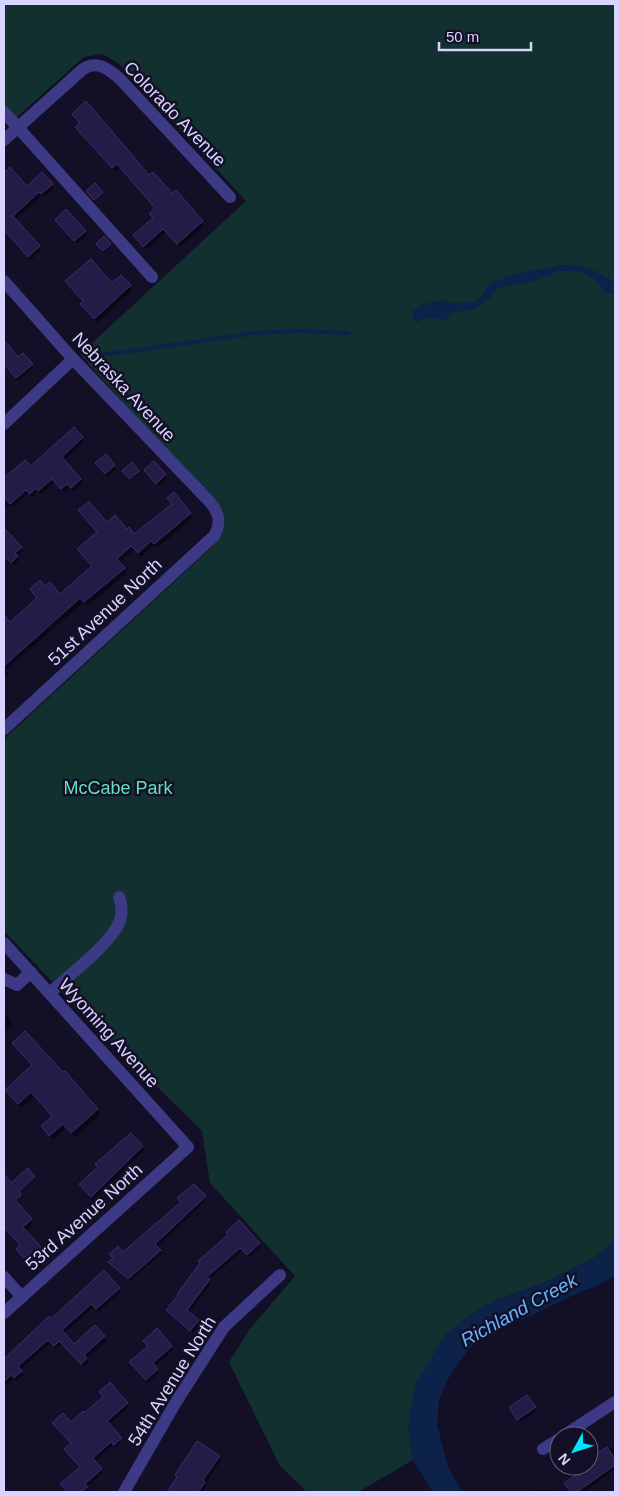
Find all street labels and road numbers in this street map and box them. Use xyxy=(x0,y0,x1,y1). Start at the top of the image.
street label: Colorado Avenue xyxy=(120,57,230,171)
street label: Nebraska Avenue xyxy=(68,328,180,446)
street label: 51st Avenue North xyxy=(44,554,166,670)
street label: Wyoming Avenue xyxy=(55,974,163,1092)
street label: 53rd Avenue North xyxy=(22,1159,146,1275)
street label: 54th Avenue North xyxy=(124,1313,220,1449)

